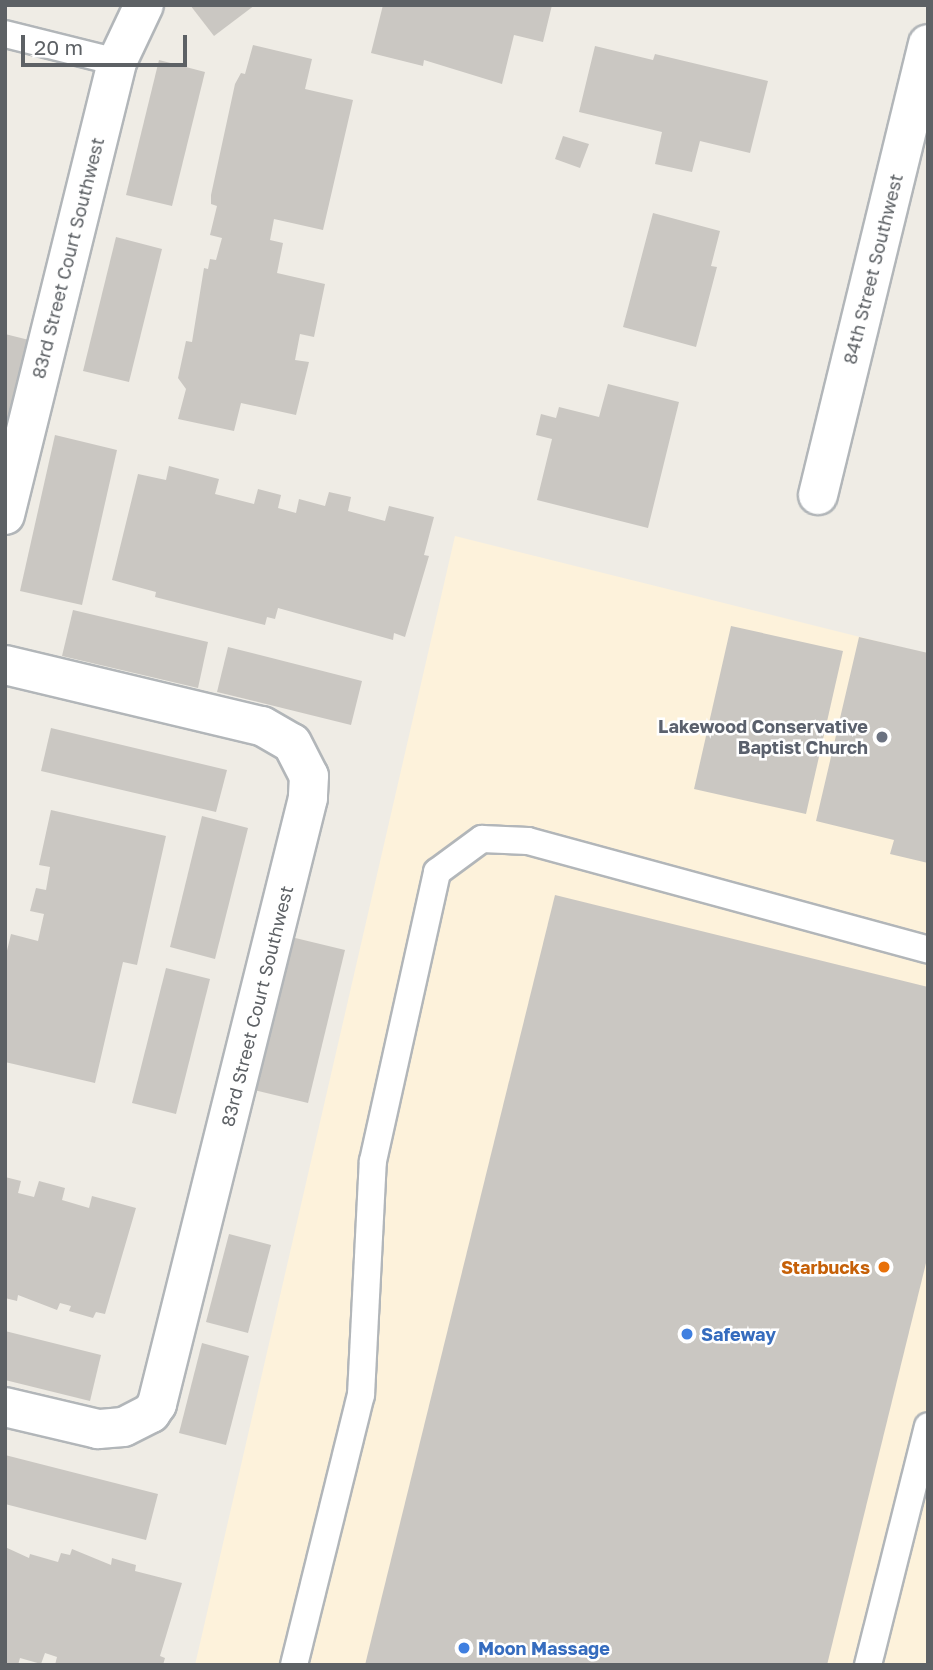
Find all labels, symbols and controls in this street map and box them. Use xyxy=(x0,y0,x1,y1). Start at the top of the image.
scale bar xyxy=(24,21,191,65)
text: 20 m xyxy=(34,34,83,60)
street label: 83rd Street Court Southwest xyxy=(28,135,108,381)
street label: 84th Street Southwest xyxy=(839,172,907,366)
place label: Lakewood Conservative Baptist Church xyxy=(658,716,868,758)
marker: Lakewood Conservative Baptist Church xyxy=(874,729,890,745)
street label: 83rd Street Court Southwest xyxy=(217,883,297,1129)
place label: Starbucks xyxy=(781,1256,870,1278)
marker: Starbucks xyxy=(876,1259,892,1275)
place label: Safeway xyxy=(701,1323,776,1345)
marker: Safeway xyxy=(679,1326,695,1342)
place label: Moon Massage xyxy=(478,1637,610,1659)
marker: Moon Massage xyxy=(456,1640,472,1656)

